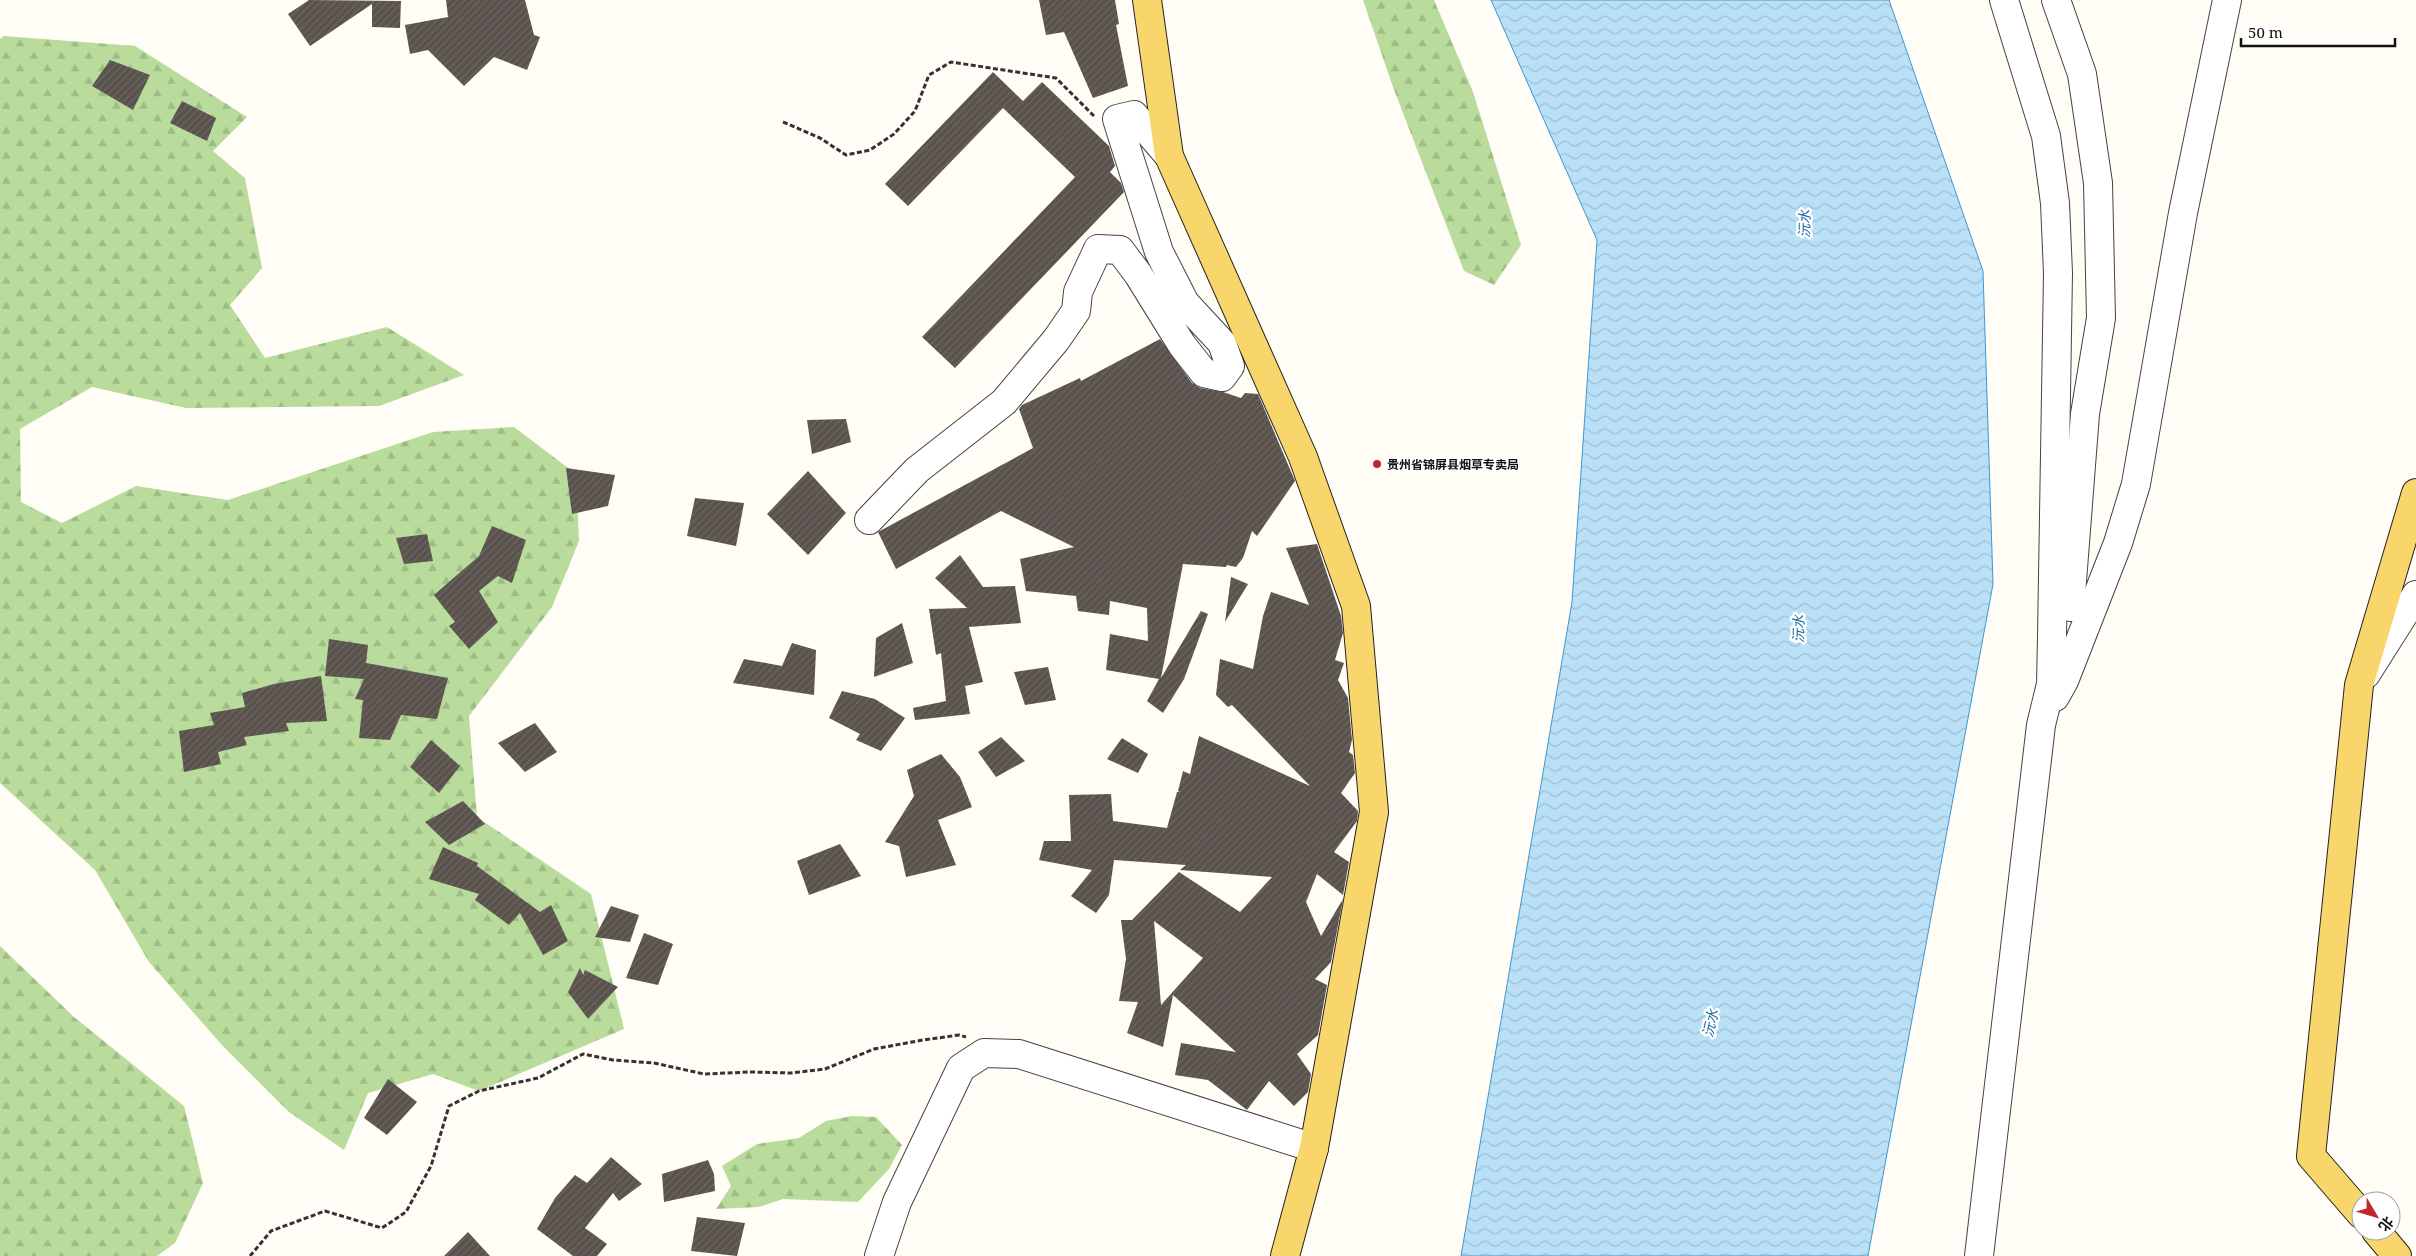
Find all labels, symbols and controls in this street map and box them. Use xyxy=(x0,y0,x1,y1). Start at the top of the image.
scale bar xyxy=(2241,15,2395,47)
text: 50 m xyxy=(2248,22,2283,42)
water label: 沅水 xyxy=(1794,209,1814,238)
place label: 贵州省锦屏县烟草专卖局 xyxy=(1387,456,1519,473)
marker: 贵州省锦屏县烟草专卖局 xyxy=(1371,458,1383,470)
water label: 沅水 xyxy=(1788,614,1808,643)
water label: 沅水 xyxy=(1698,1006,1723,1039)
north arrow xyxy=(2351,1191,2401,1241)
text: 北 xyxy=(2375,1213,2398,1236)

